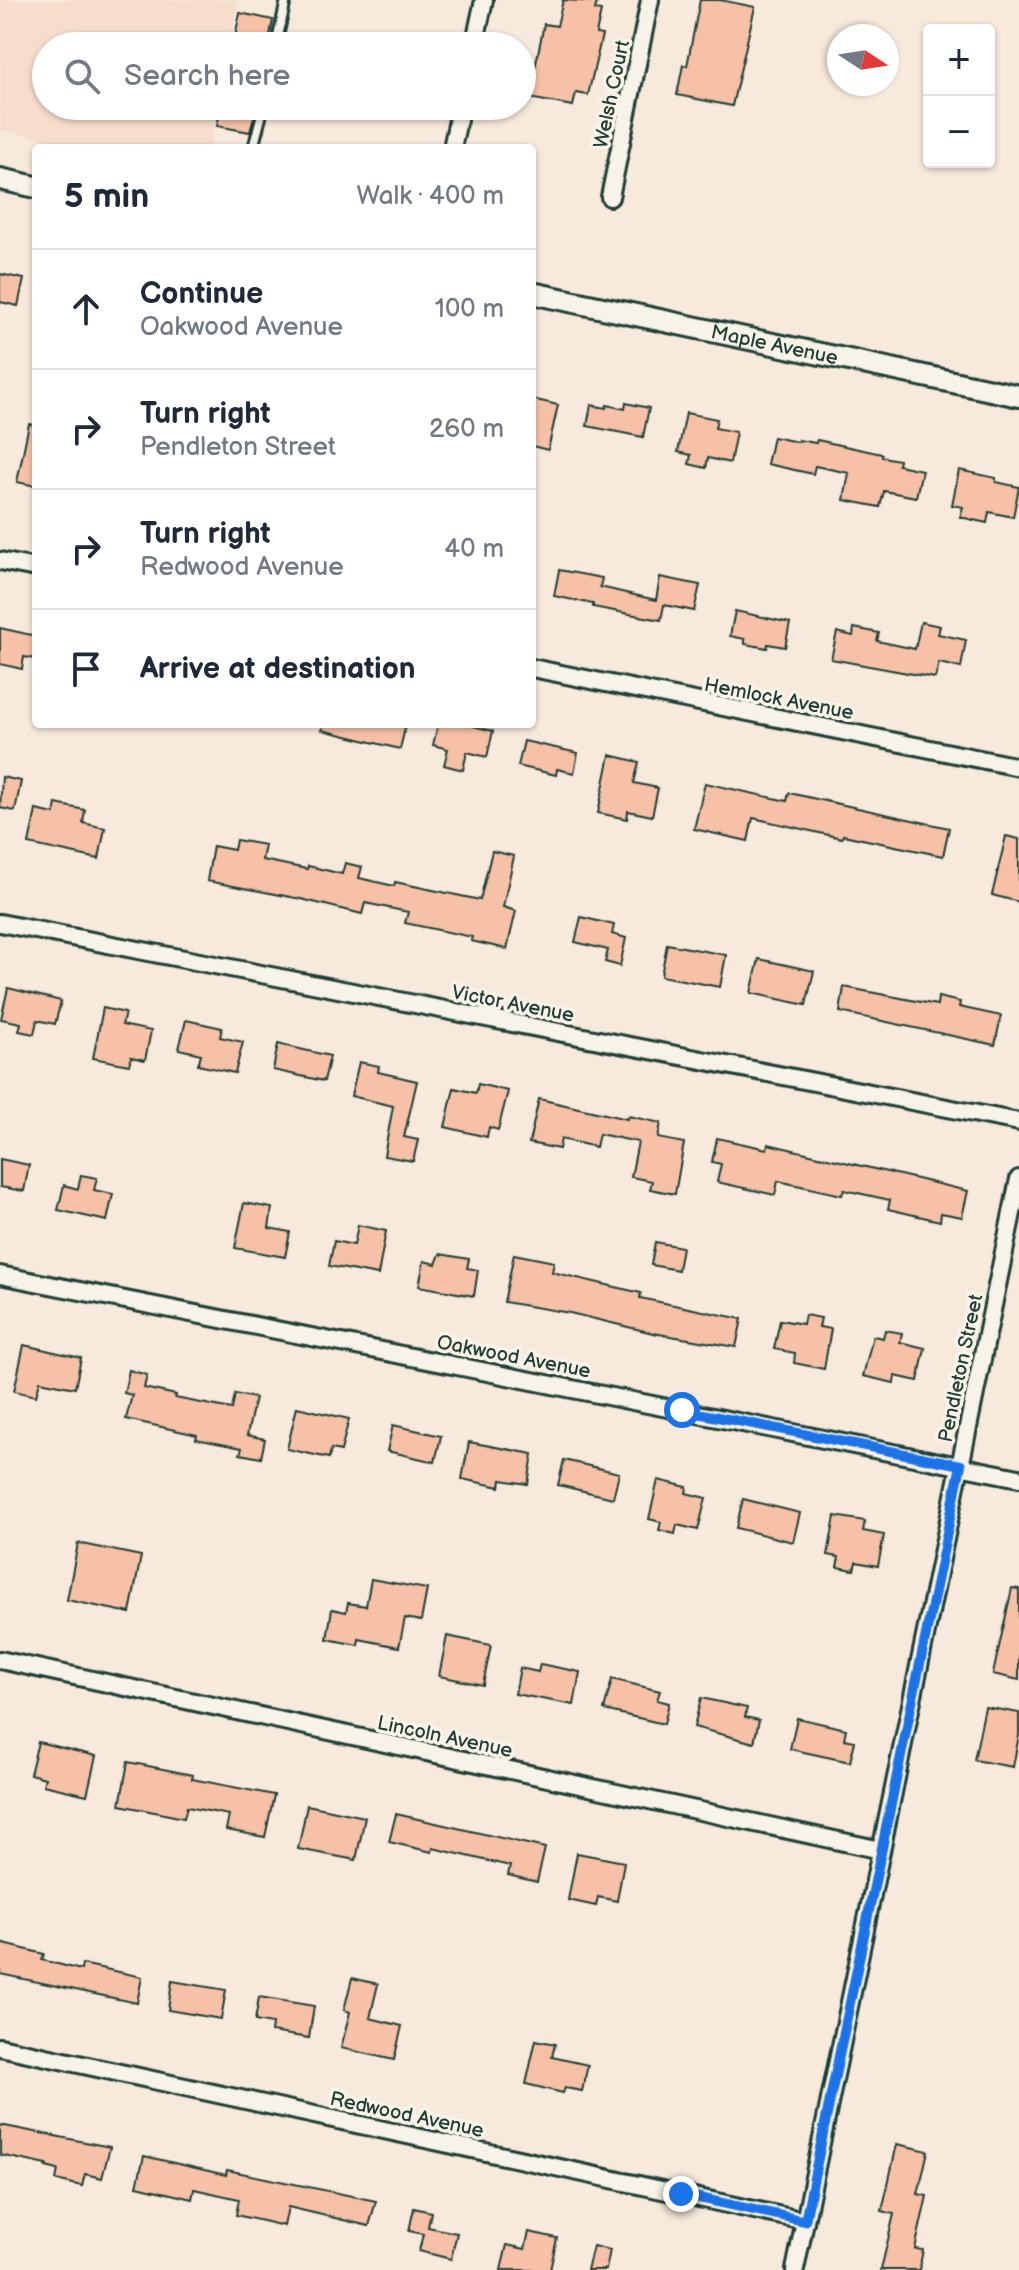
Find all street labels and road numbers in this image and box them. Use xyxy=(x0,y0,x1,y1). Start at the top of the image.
street label: Welsh Court xyxy=(589,38,635,150)
street label: Maple Avenue xyxy=(709,320,840,370)
street label: Hemlock Avenue xyxy=(702,673,856,725)
street label: Victor Avenue xyxy=(449,980,576,1028)
street label: Pendleton Street xyxy=(934,1292,988,1444)
street label: Oakwood Avenue xyxy=(435,1330,593,1384)
street label: Lincoln Avenue xyxy=(375,1711,515,1763)
street label: Redwood Avenue xyxy=(328,2087,486,2143)

